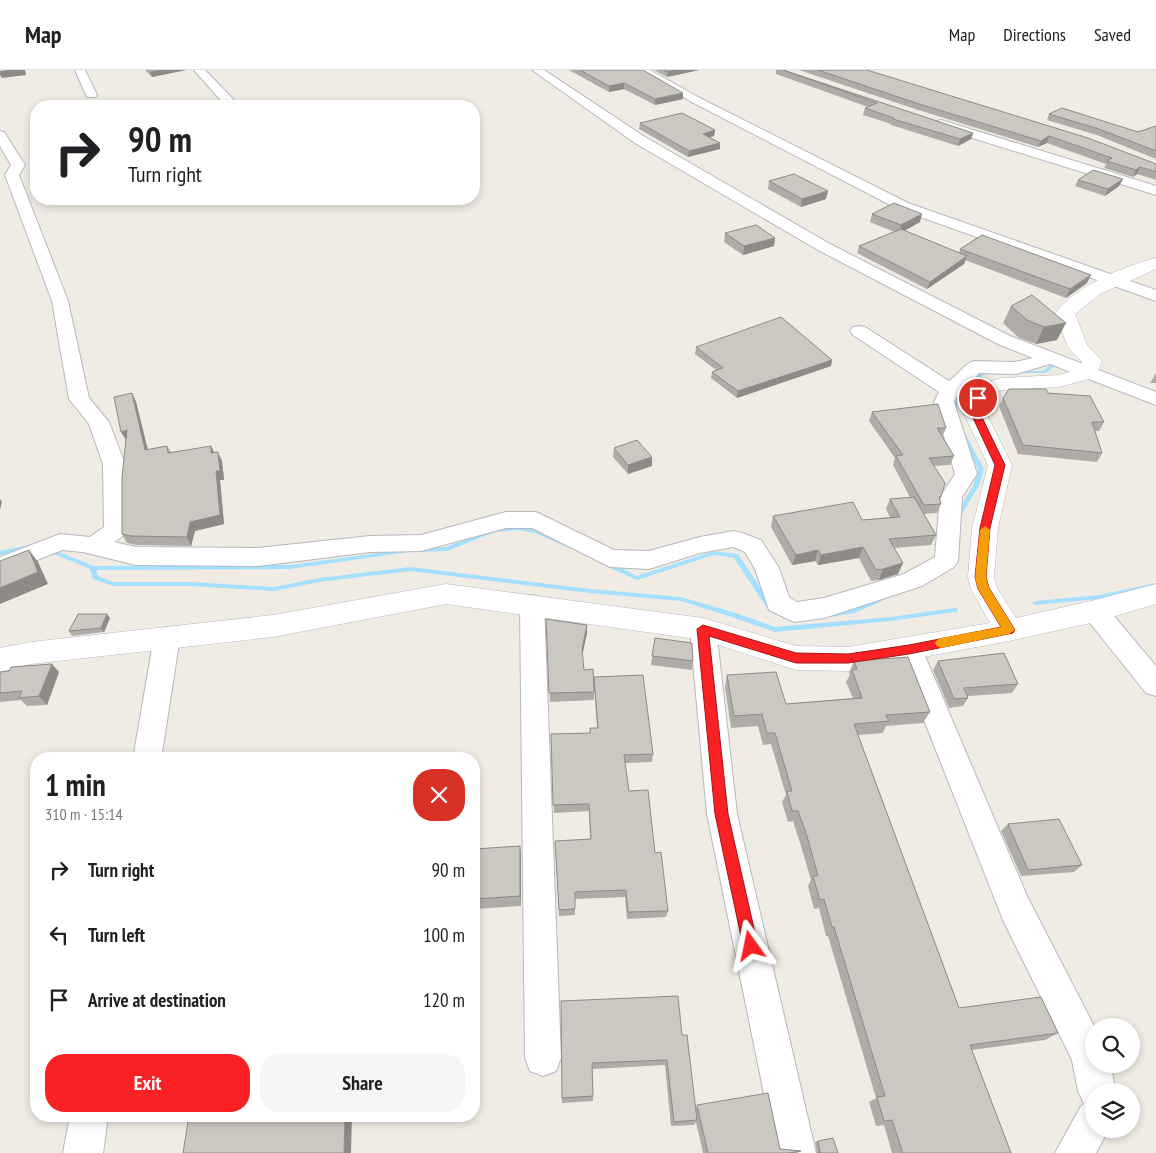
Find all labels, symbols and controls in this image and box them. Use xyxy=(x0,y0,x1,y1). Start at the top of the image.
text: Map xyxy=(25,19,62,50)
text: Map xyxy=(949,23,975,46)
text: Directions xyxy=(1003,23,1066,46)
text: Saved xyxy=(1094,23,1131,46)
text: 90 m xyxy=(128,116,192,162)
icon: right xyxy=(45,120,110,185)
text: Turn right xyxy=(128,160,202,188)
pin xyxy=(957,377,999,419)
icon: arrive xyxy=(964,384,992,412)
text: 1 min xyxy=(45,765,106,804)
button: close xyxy=(413,769,465,821)
text: 310 m · 15:14 xyxy=(45,804,123,824)
icon: right xyxy=(45,856,73,884)
text: Turn right xyxy=(88,858,154,882)
text: 90 m xyxy=(432,858,465,882)
position arrow xyxy=(724,919,776,971)
icon: left xyxy=(45,921,73,949)
text: Turn left xyxy=(88,923,145,947)
text: 100 m xyxy=(423,923,465,947)
icon: arrive xyxy=(45,986,73,1014)
text: Arrive at destination xyxy=(88,988,226,1012)
text: 120 m xyxy=(423,988,465,1012)
map controls xyxy=(1085,1018,1140,1138)
button: search xyxy=(1085,1018,1140,1073)
button: Exit xyxy=(45,1054,250,1112)
button: Share xyxy=(260,1054,465,1112)
button: layers xyxy=(1085,1083,1140,1138)

